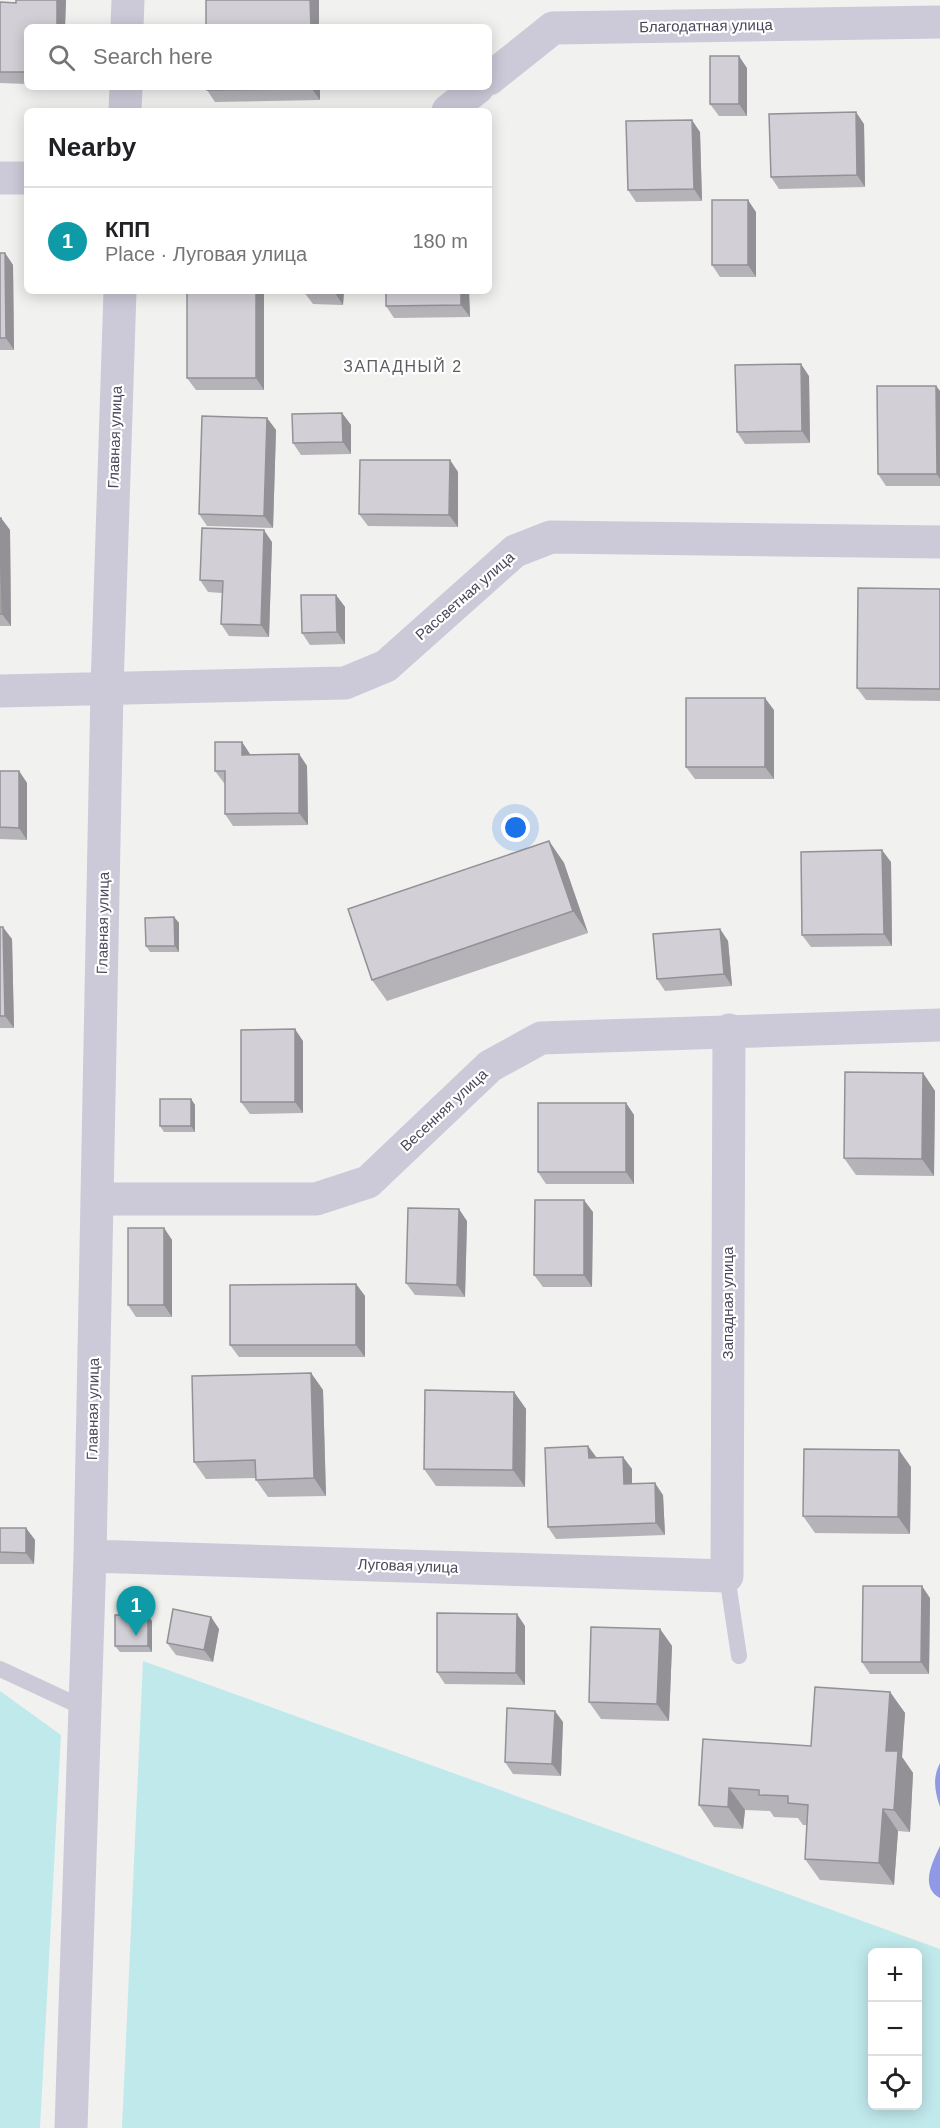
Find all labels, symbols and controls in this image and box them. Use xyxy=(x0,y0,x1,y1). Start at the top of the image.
street label: Благодатная улица xyxy=(639,16,774,35)
search box xyxy=(24,24,492,90)
icon: search xyxy=(45,41,78,74)
text: Search here xyxy=(93,44,213,69)
text: Nearby xyxy=(48,132,136,162)
text: КПП xyxy=(105,217,150,242)
text: 1 xyxy=(62,230,73,252)
text: 180 m xyxy=(412,230,468,252)
text: Place · Луговая улица xyxy=(105,243,307,265)
district label: ЗАПАДНЫЙ 2 xyxy=(343,357,463,375)
street label: Главная улица xyxy=(104,385,125,488)
street label: Рассветная улица xyxy=(412,548,518,643)
your location xyxy=(501,813,530,842)
street label: Главная улица xyxy=(93,871,112,974)
street label: Весенняя улица xyxy=(397,1065,491,1154)
street label: Западная улица xyxy=(719,1246,736,1359)
street label: Главная улица xyxy=(83,1357,102,1460)
street label: Луговая улица xyxy=(357,1555,459,1576)
pin: 1 xyxy=(116,1586,156,1636)
map controls xyxy=(868,1948,922,2110)
button: + xyxy=(868,1948,922,2002)
button: − xyxy=(868,2002,922,2056)
button: locate xyxy=(868,2056,922,2110)

